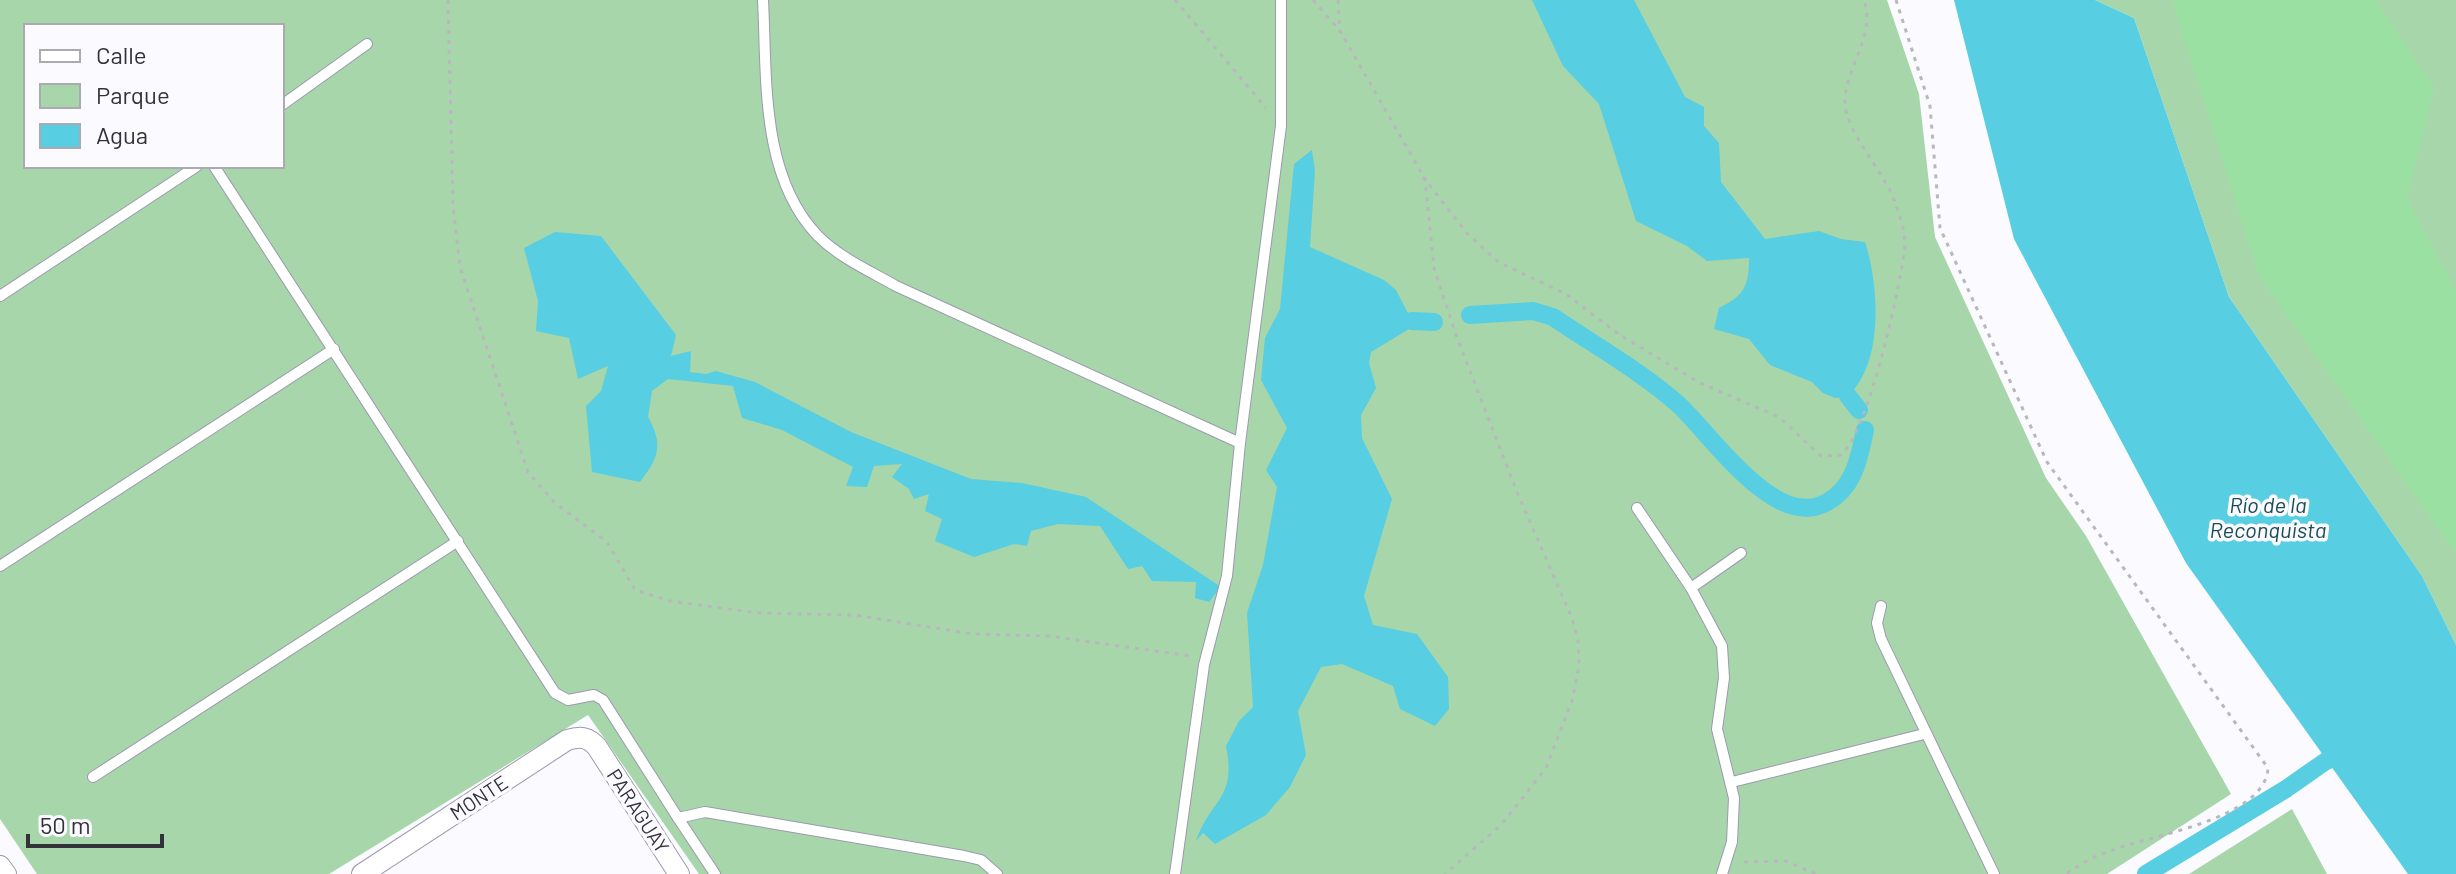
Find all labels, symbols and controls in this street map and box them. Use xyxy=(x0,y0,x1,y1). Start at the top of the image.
legend xyxy=(24,24,284,168)
text: Calle xyxy=(96,40,147,69)
text: Parque xyxy=(96,80,170,109)
text: Agua xyxy=(96,120,148,149)
water label: Río de la Reconquista xyxy=(2210,491,2326,542)
street label: PARAGUAY xyxy=(603,764,675,857)
street label: MONTE xyxy=(445,770,512,825)
scale bar xyxy=(28,798,162,848)
text: 50 m xyxy=(40,810,91,839)

